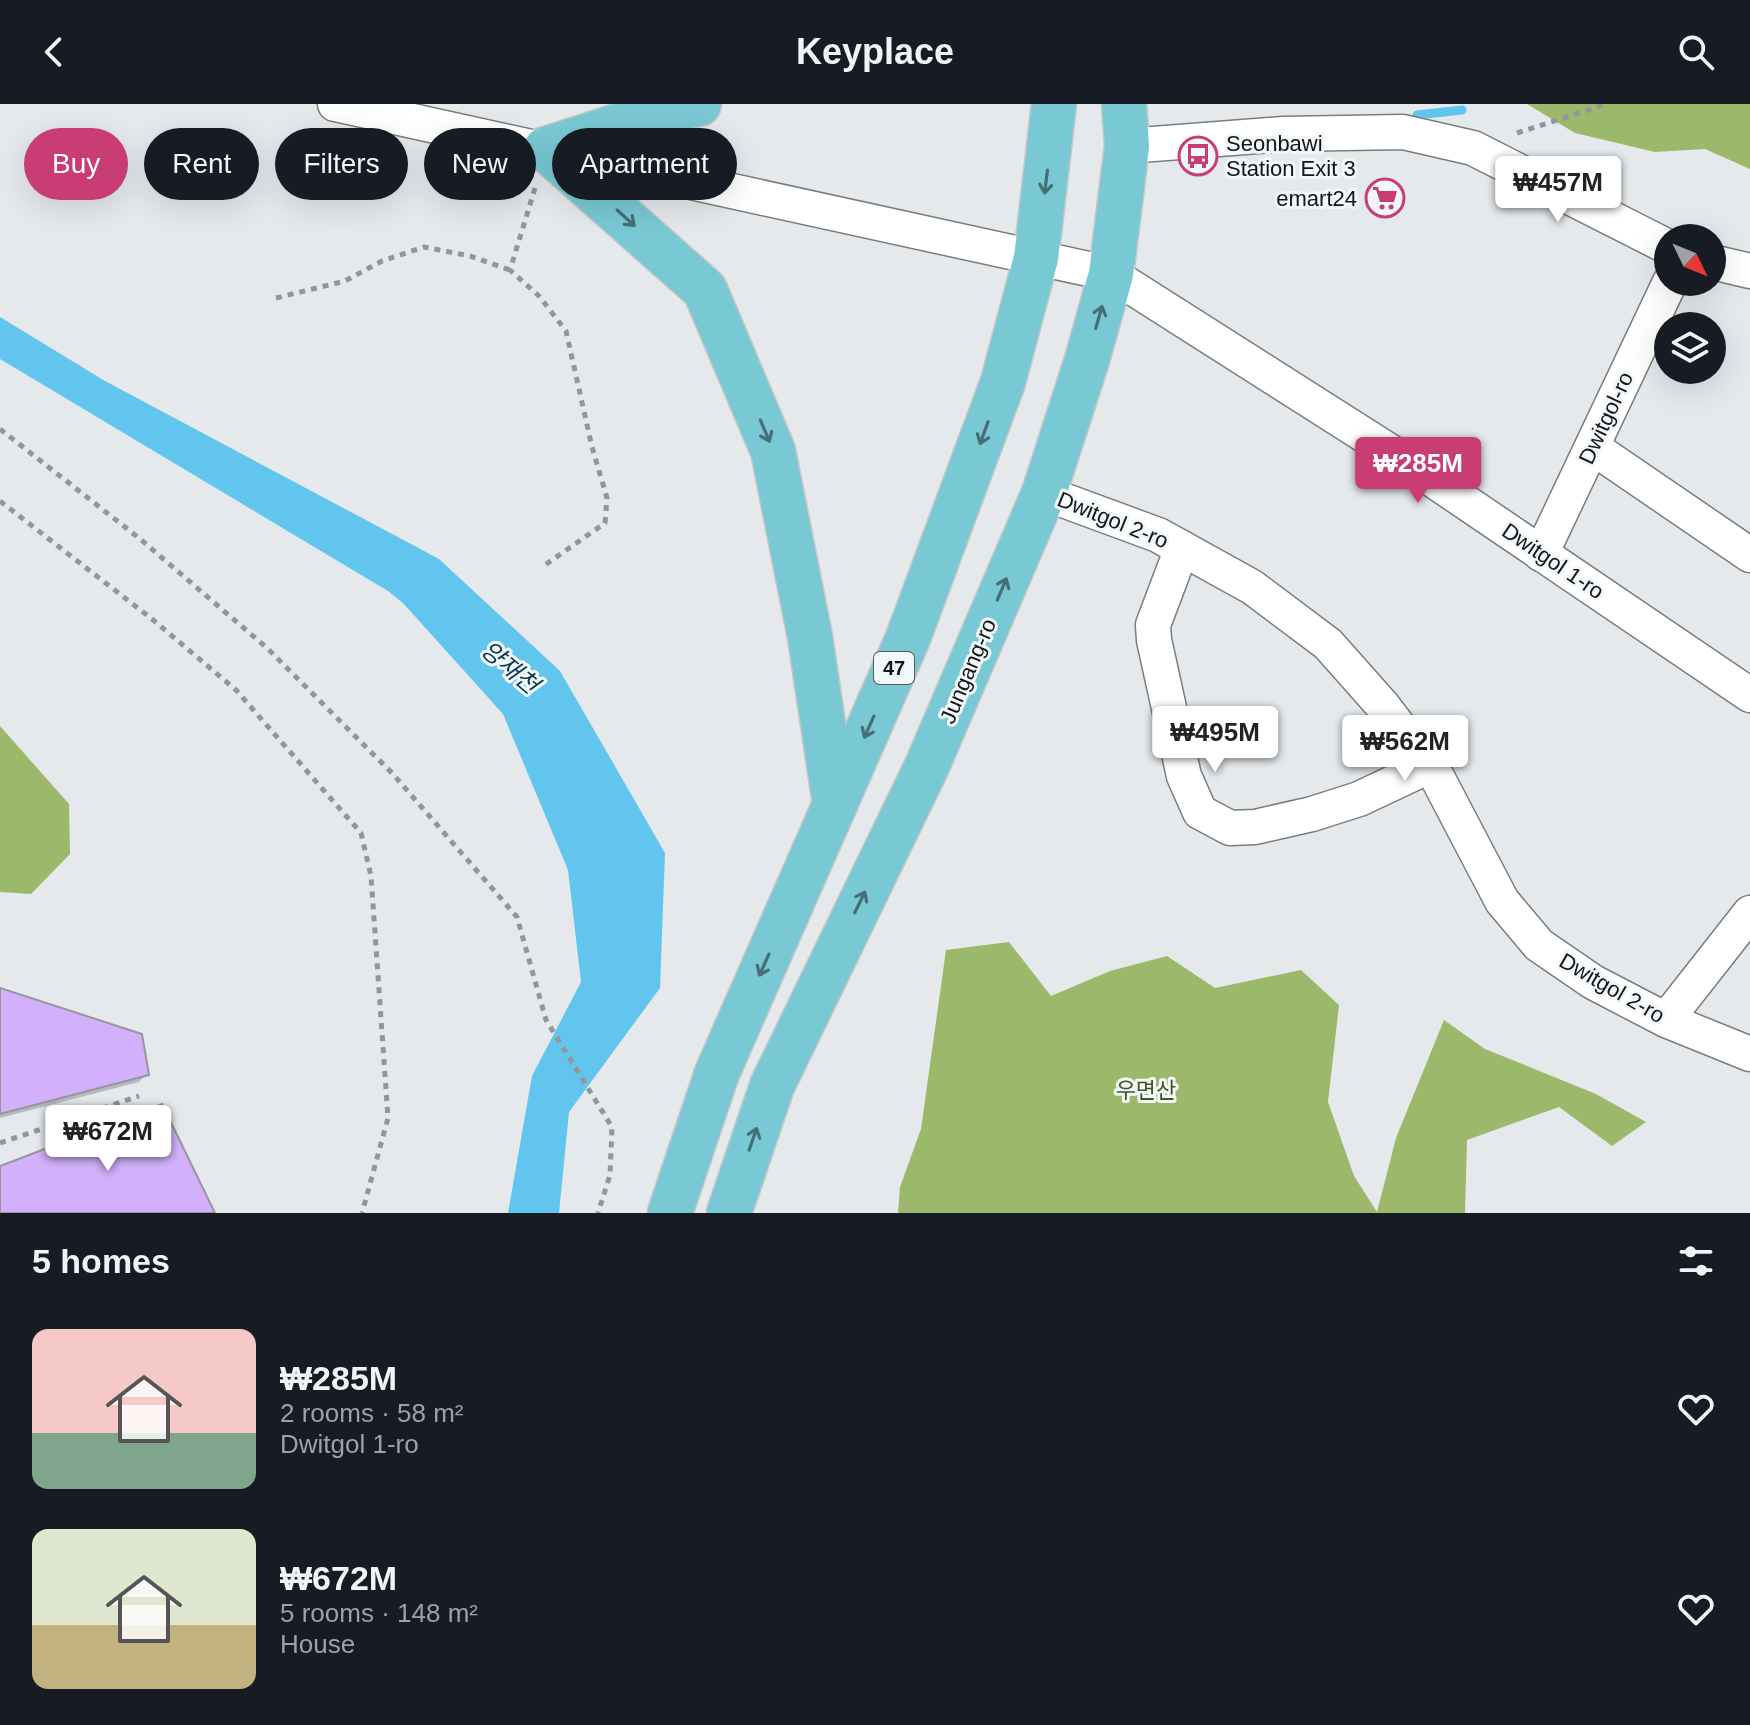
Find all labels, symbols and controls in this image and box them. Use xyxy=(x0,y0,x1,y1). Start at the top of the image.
icon: back xyxy=(32,30,76,74)
icon: search xyxy=(1674,30,1718,74)
text: Keyplace xyxy=(796,31,954,72)
chip: Buy xyxy=(24,128,128,200)
chip: Rent xyxy=(144,128,259,200)
chip: Filters xyxy=(275,128,408,200)
chip: New xyxy=(424,128,536,200)
chip: Apartment xyxy=(552,128,737,200)
place label: Seonbawi Station Exit 3 xyxy=(1226,131,1356,181)
bus stop icon: Seonbawi Station Exit 3 xyxy=(1177,135,1219,177)
pin: ₩457M xyxy=(1502,156,1614,224)
text: ₩457M xyxy=(1513,167,1603,197)
one-way arrow xyxy=(1039,168,1054,194)
supermarket icon: emart24 xyxy=(1364,177,1406,219)
place label: emart24 xyxy=(1276,186,1357,211)
one-way arrow xyxy=(616,209,636,227)
north arrow xyxy=(1654,224,1726,296)
map controls xyxy=(1654,224,1726,384)
one-way arrow xyxy=(1093,304,1108,330)
button: layers xyxy=(1654,312,1726,384)
street label: Dwitgol-ro xyxy=(1574,368,1638,468)
one-way arrow xyxy=(758,419,773,443)
one-way arrow xyxy=(976,420,990,445)
pin: ₩285M xyxy=(1362,437,1474,505)
text: ₩285M xyxy=(1373,448,1463,478)
street label: Dwitgol 2-ro xyxy=(1054,486,1172,554)
street label: Dwitgol 1-ro xyxy=(1497,518,1609,604)
one-way arrow xyxy=(996,577,1011,602)
street label: Jungang-ro xyxy=(935,615,1001,727)
water label: 양재천 xyxy=(476,635,546,701)
road number: 47 xyxy=(874,652,914,684)
pin: ₩495M xyxy=(1159,706,1271,774)
one-way arrow xyxy=(860,714,875,739)
pin: ₩562M xyxy=(1349,715,1461,783)
text: ₩495M xyxy=(1170,717,1260,747)
text: ₩562M xyxy=(1360,726,1450,756)
one-way arrow xyxy=(853,891,868,915)
street label: Dwitgol 2-ro xyxy=(1555,948,1669,1028)
one-way arrow xyxy=(756,952,771,977)
park label: 우면산 xyxy=(1116,1078,1176,1103)
pin: ₩672M xyxy=(52,1105,164,1173)
text: ₩672M xyxy=(63,1116,153,1146)
one-way arrow xyxy=(747,1127,762,1152)
icon: filters xyxy=(1674,1239,1718,1283)
text: 5 homes xyxy=(32,1242,170,1280)
text: ₩285M xyxy=(280,1359,397,1397)
icon: home xyxy=(96,1361,192,1457)
icon: heart xyxy=(1674,1387,1718,1431)
text: 2 rooms · 58 m² xyxy=(280,1398,464,1428)
text: Dwitgol 1-ro xyxy=(280,1429,419,1459)
text: ₩672M xyxy=(280,1559,397,1597)
icon: home xyxy=(96,1561,192,1657)
icon: heart xyxy=(1674,1587,1718,1631)
text: 5 rooms · 148 m² xyxy=(280,1598,478,1628)
text: House xyxy=(280,1629,355,1659)

